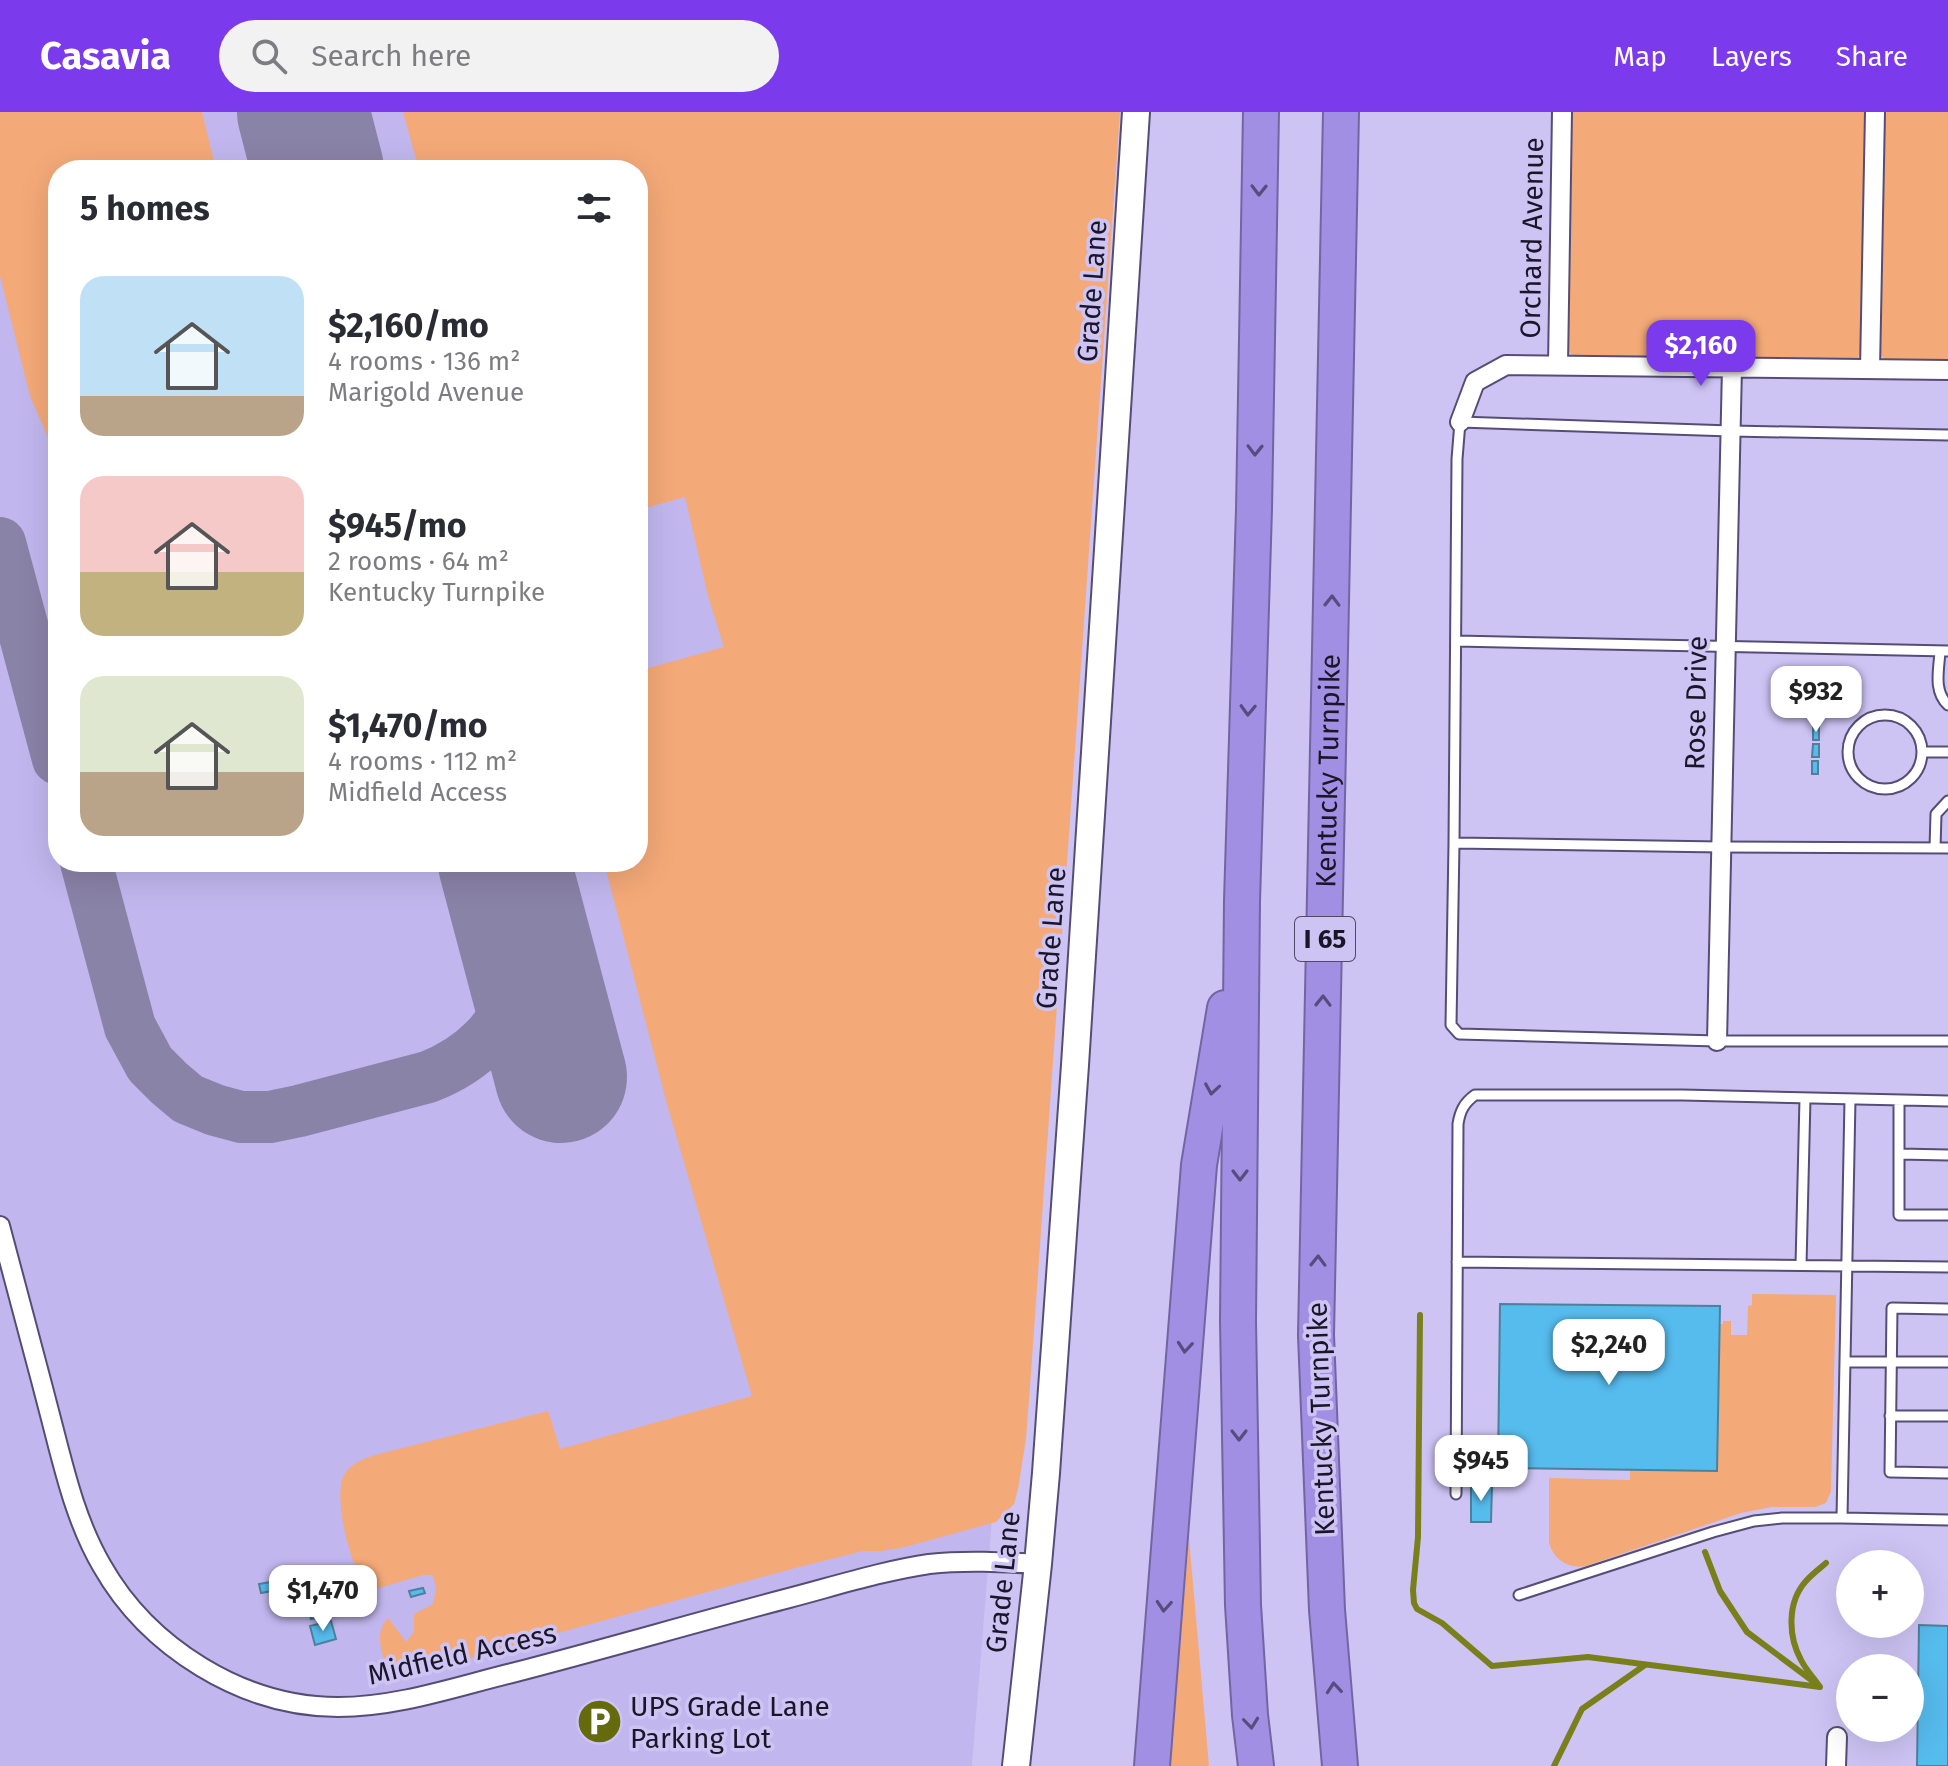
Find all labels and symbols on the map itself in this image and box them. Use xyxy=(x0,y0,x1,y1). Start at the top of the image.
street label: Orchard Avenue xyxy=(1514,137,1550,339)
one-way arrow xyxy=(1250,184,1268,197)
street label: Grade Lane xyxy=(1071,219,1113,363)
pin: $2,160 xyxy=(1636,320,1766,388)
one-way arrow xyxy=(1246,444,1264,457)
one-way arrow xyxy=(1323,594,1341,607)
street label: Rose Drive xyxy=(1678,636,1714,770)
street label: Kentucky Turnpike xyxy=(1309,654,1346,888)
pin: $932 xyxy=(1769,666,1863,734)
one-way arrow xyxy=(1239,704,1256,717)
street label: Grade Lane xyxy=(1030,866,1072,1010)
road number: I 65 xyxy=(1295,917,1355,961)
one-way arrow xyxy=(1315,994,1332,1007)
one-way arrow xyxy=(1204,1082,1221,1095)
one-way arrow xyxy=(1231,1169,1249,1182)
one-way arrow xyxy=(1309,1254,1327,1267)
street label: Kentucky Turnpike xyxy=(1300,1302,1342,1536)
pin: $2,240 xyxy=(1544,1319,1674,1387)
one-way arrow xyxy=(1177,1341,1194,1354)
one-way arrow xyxy=(1230,1429,1248,1442)
pin: $945 xyxy=(1434,1435,1528,1503)
street label: Grade Lane xyxy=(979,1509,1027,1655)
pin: $1,470 xyxy=(258,1565,388,1633)
one-way arrow xyxy=(1156,1600,1173,1613)
street label: Midfield Access xyxy=(364,1616,560,1692)
one-way arrow xyxy=(1326,1681,1343,1694)
place label: UPS Grade Lane Parking Lot xyxy=(630,1690,830,1755)
parking icon: UPS Grade Lane Parking Lot xyxy=(575,1698,623,1746)
one-way arrow xyxy=(1242,1717,1259,1730)

